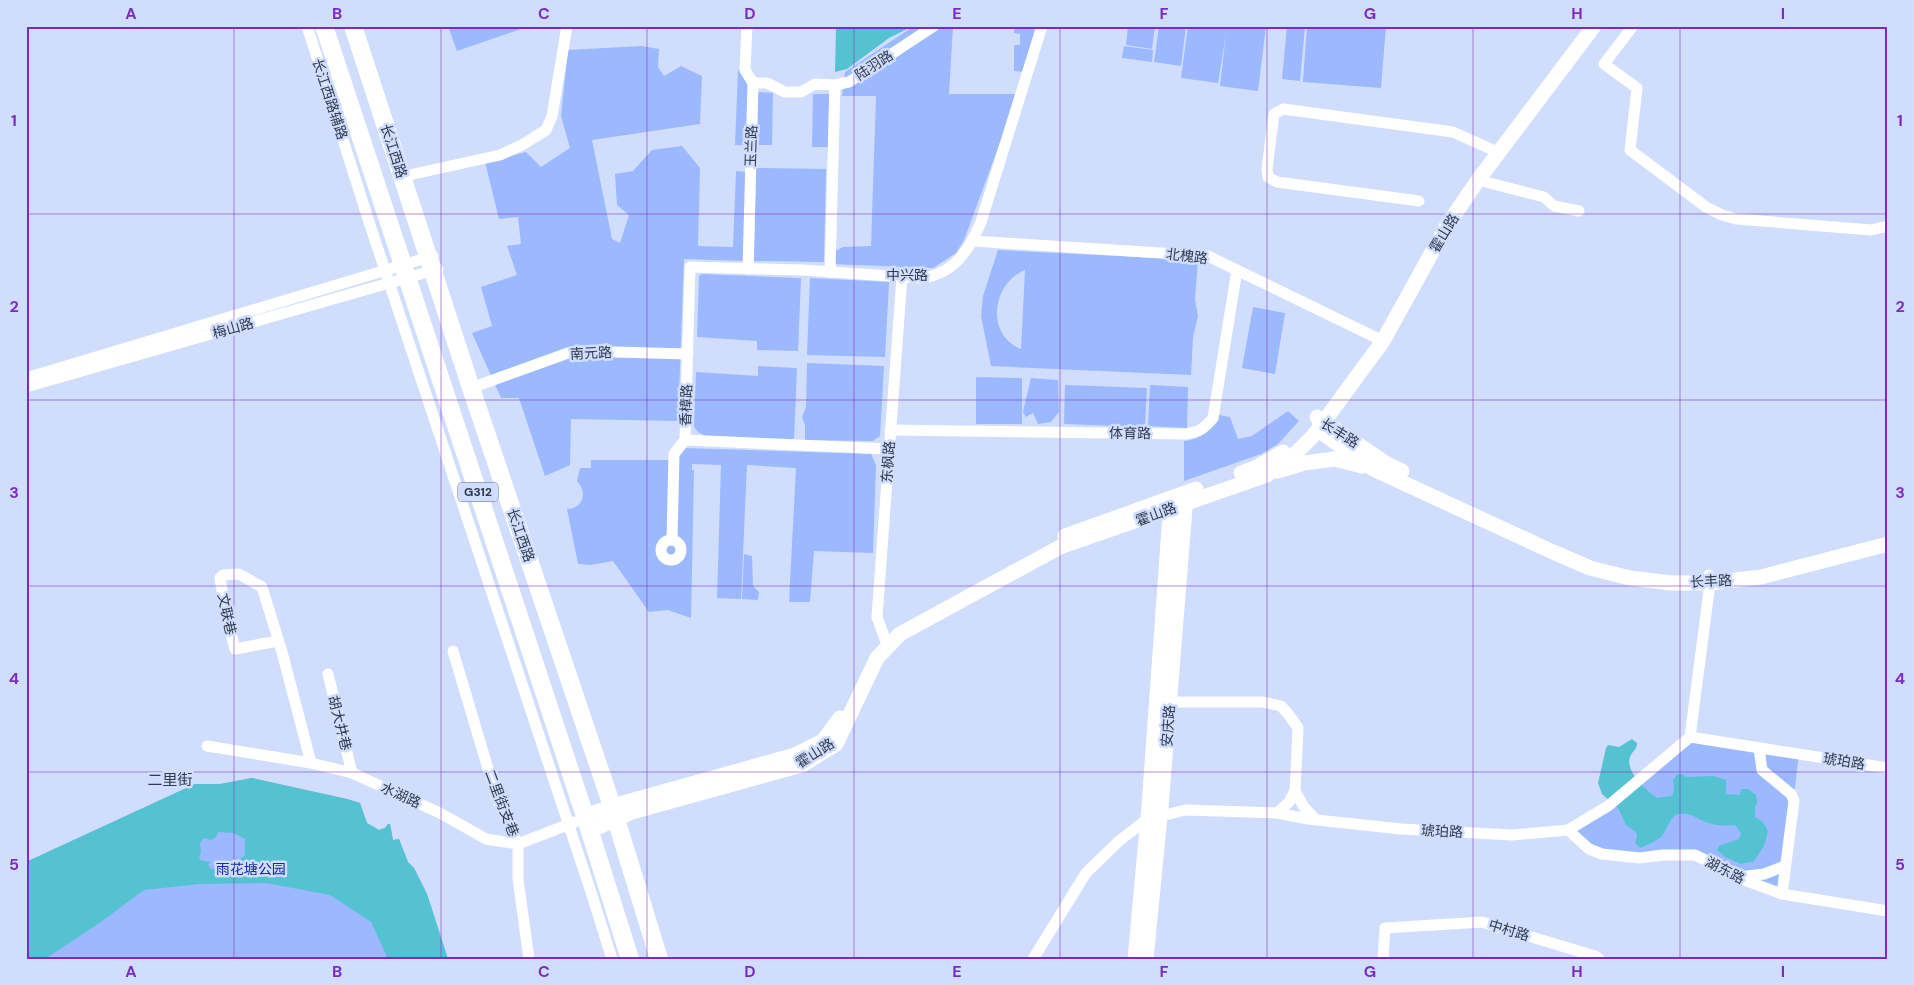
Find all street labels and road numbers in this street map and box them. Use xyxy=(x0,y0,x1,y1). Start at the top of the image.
street label: 陆羽路 xyxy=(851,46,897,84)
street label: 长江西路辅路 xyxy=(308,56,352,142)
street label: 长江西路 xyxy=(377,122,411,180)
street label: 玉兰路 xyxy=(741,125,761,167)
street label: 霍山路 xyxy=(1425,210,1463,256)
street label: 北槐路 xyxy=(1165,245,1209,267)
street label: 中兴路 xyxy=(886,266,928,284)
street label: 梅山路 xyxy=(210,314,256,342)
street label: 南元路 xyxy=(570,343,612,363)
street label: 香樟路 xyxy=(676,384,696,426)
street label: 长丰路 xyxy=(1317,414,1363,452)
street label: 体育路 xyxy=(1109,424,1151,442)
street label: 东枫路 xyxy=(878,440,898,484)
road number: G312 xyxy=(458,482,498,502)
street label: 霍山路 xyxy=(1133,498,1179,530)
street label: 长江西路 xyxy=(503,506,539,564)
street label: 长丰路 xyxy=(1690,571,1732,591)
street label: 文联巷 xyxy=(214,592,240,636)
street label: 胡大井巷 xyxy=(324,694,356,752)
street label: 安庆路 xyxy=(1158,704,1178,748)
street label: 霍山路 xyxy=(792,734,838,772)
street label: 琥珀路 xyxy=(1822,749,1866,773)
street label: 二里街支巷 xyxy=(481,767,523,839)
street label: 水湖路 xyxy=(378,778,424,812)
street label: 琥珀路 xyxy=(1421,821,1463,841)
street label: 湖东路 xyxy=(1702,852,1748,888)
street label: 中村路 xyxy=(1486,915,1532,945)

